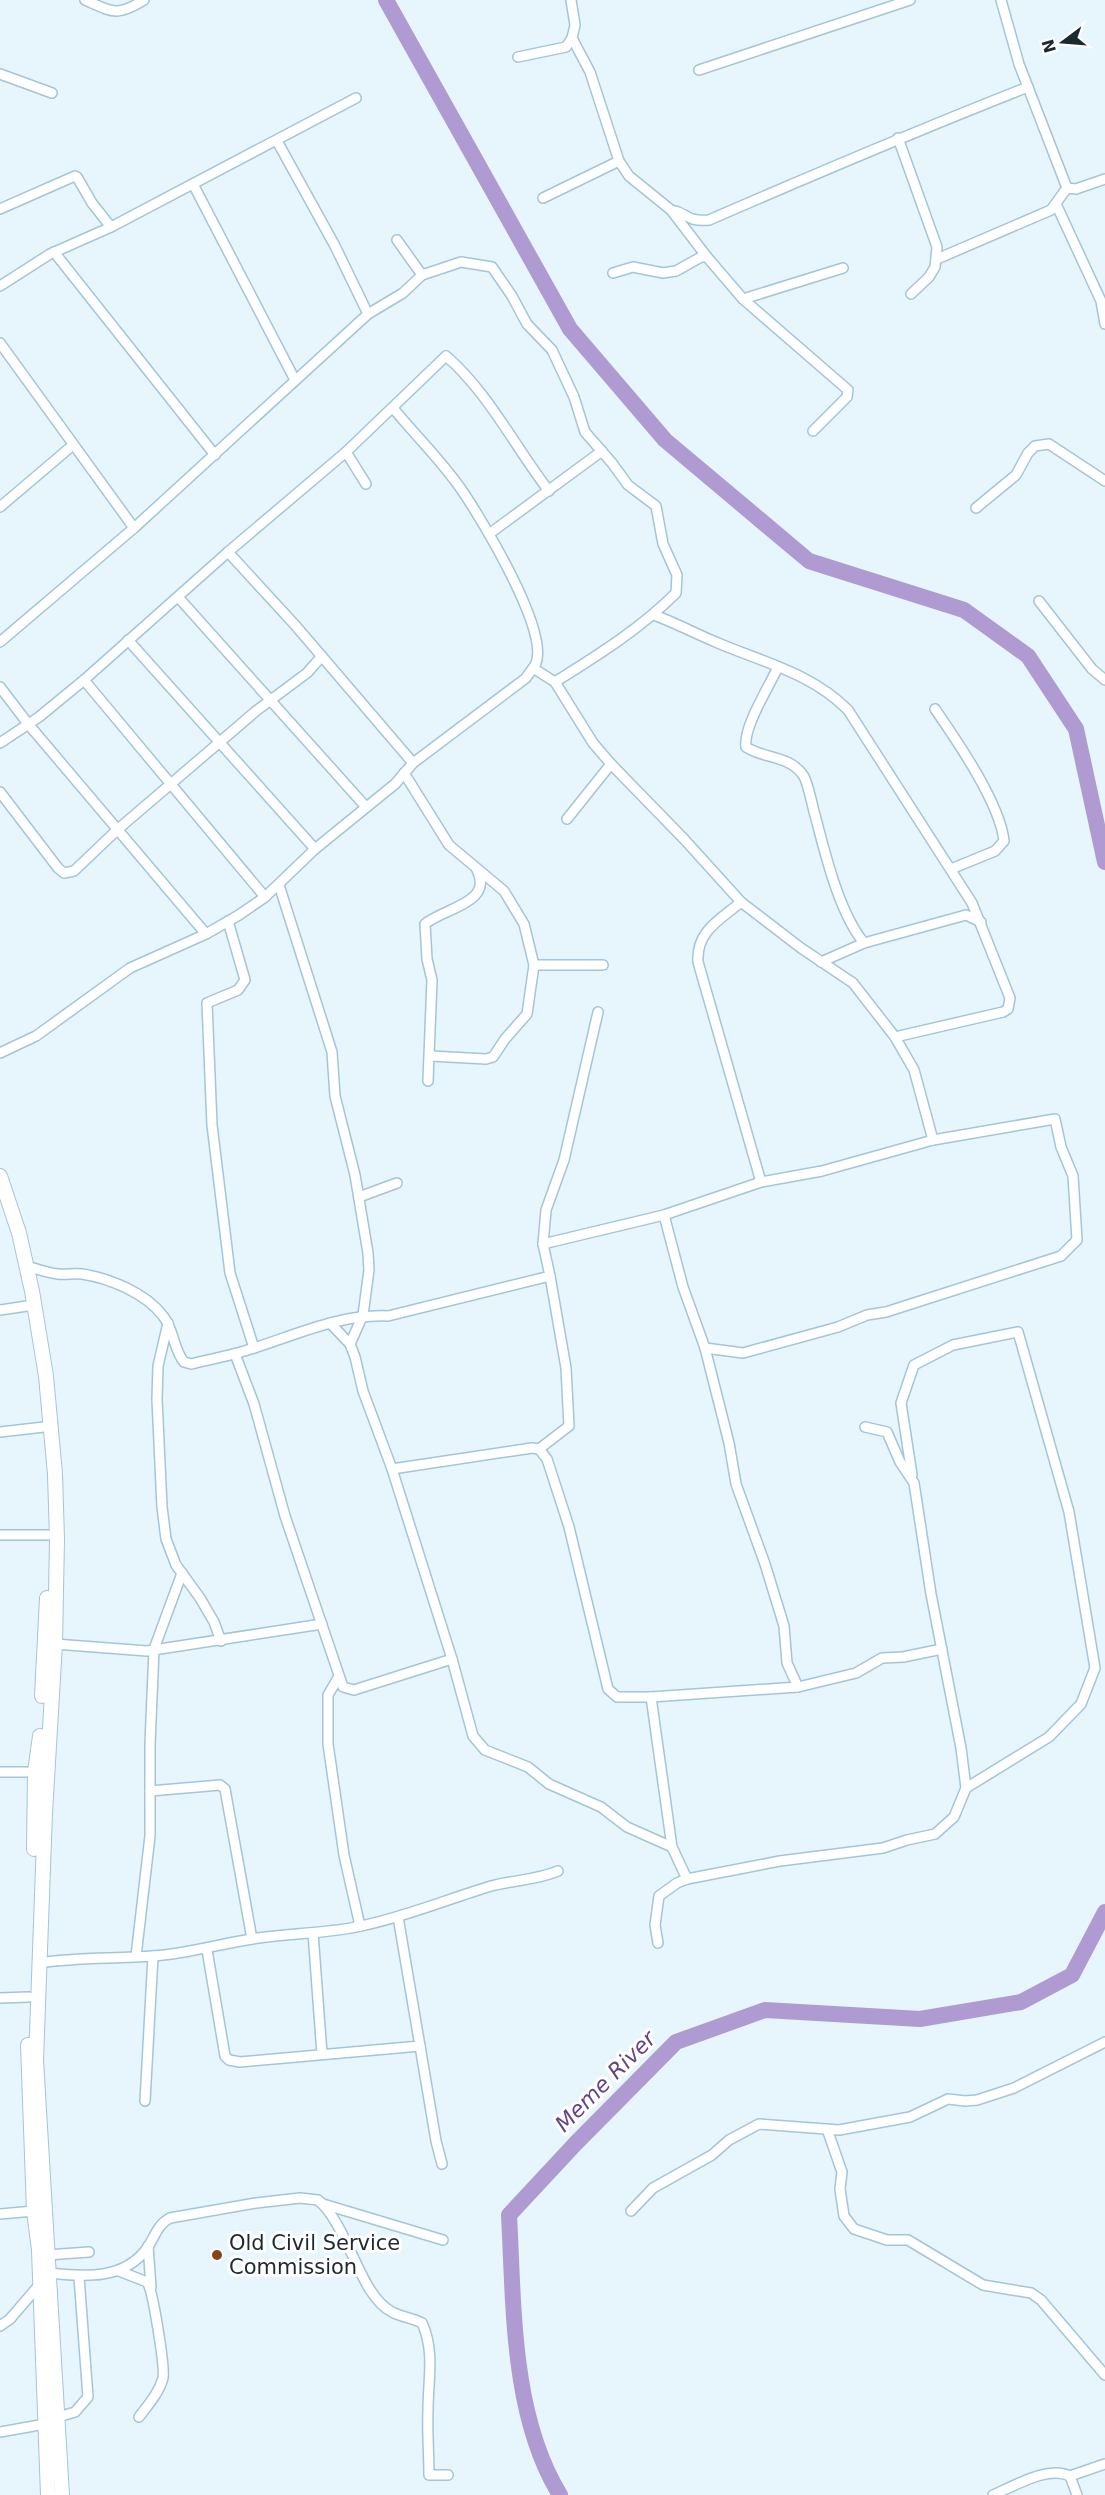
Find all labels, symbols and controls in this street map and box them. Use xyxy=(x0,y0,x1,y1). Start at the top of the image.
north arrow xyxy=(1033,12,1093,72)
text: N xyxy=(1038,37,1060,55)
water label: Meme River xyxy=(550,2025,662,2137)
place label: Old Civil Service Commission xyxy=(229,2231,400,2279)
marker: Old Civil Service Commission xyxy=(210,2248,224,2262)

